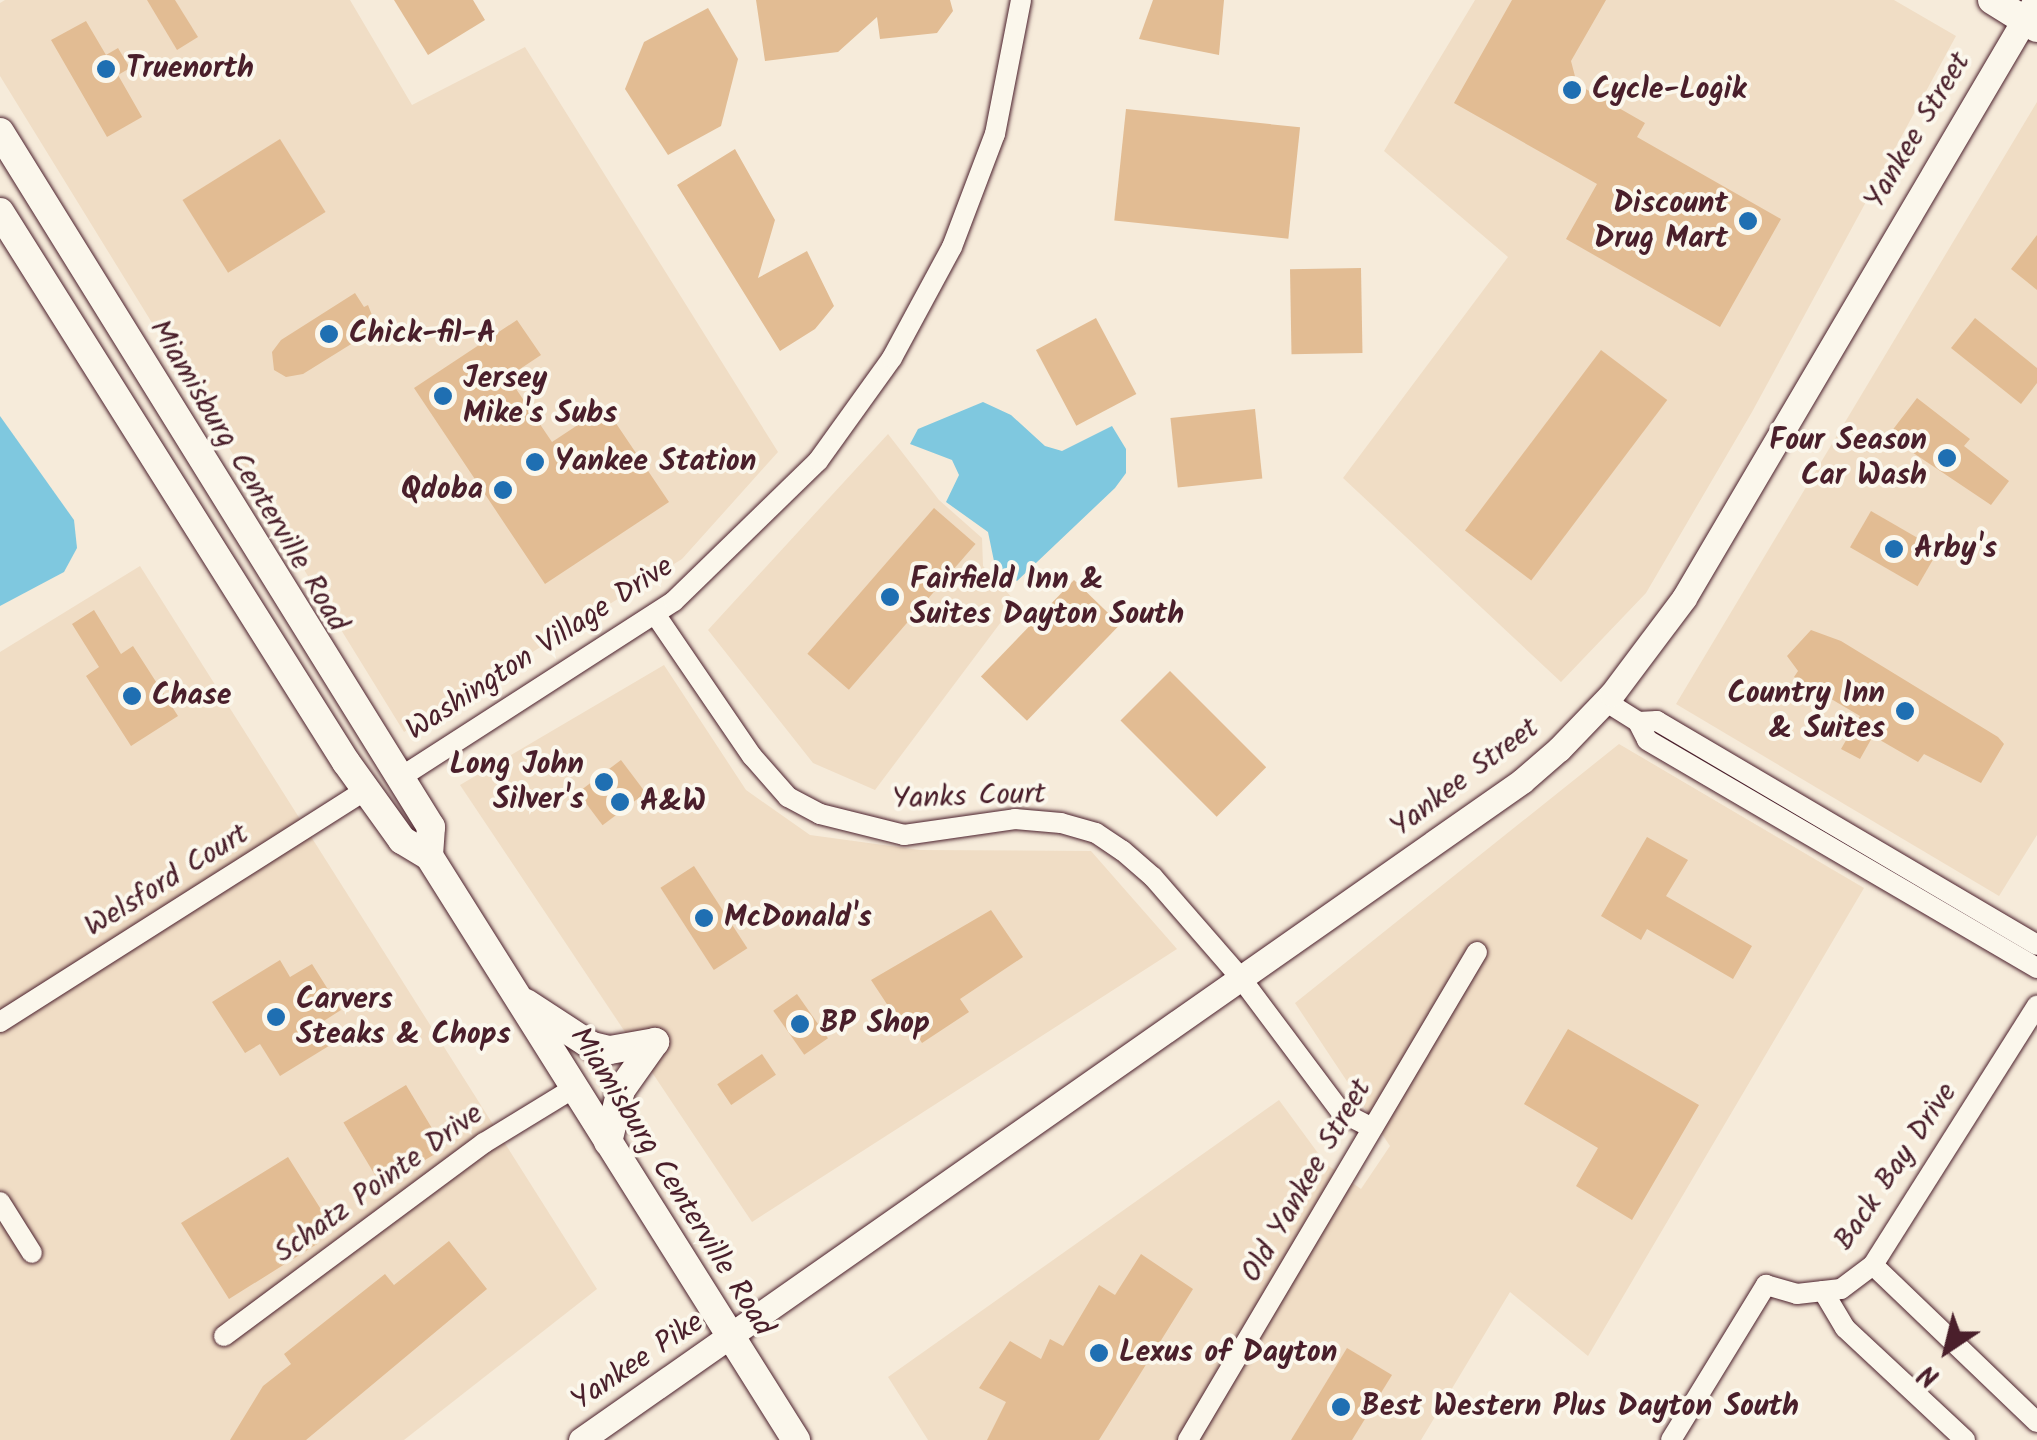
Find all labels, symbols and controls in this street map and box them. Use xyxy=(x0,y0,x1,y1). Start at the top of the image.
street label: Yankee Street xyxy=(1857,46,1979,216)
place label: Truenorth xyxy=(126,51,254,87)
marker: Truenorth xyxy=(95,58,117,80)
place label: Cycle-Logik xyxy=(1592,72,1746,108)
marker: Cycle-Logik xyxy=(1561,79,1583,101)
place label: Discount Drug Mart xyxy=(1594,186,1728,256)
marker: Discount Drug Mart xyxy=(1737,210,1759,232)
street label: Miamisburg Centerville Road xyxy=(140,313,356,639)
place label: Chick-fil-A xyxy=(349,316,496,352)
marker: Chick-fil-A xyxy=(318,323,340,345)
place label: Jersey Mike's Subs xyxy=(463,361,617,432)
marker: Jersey Mike's Subs xyxy=(432,385,454,407)
place label: Four Season Car Wash xyxy=(1769,423,1927,494)
place label: Yankee Station xyxy=(555,444,756,480)
marker: Four Season Car Wash xyxy=(1936,447,1958,469)
marker: Yankee Station xyxy=(524,451,546,473)
place label: Qdoba xyxy=(401,472,483,508)
marker: Qdoba xyxy=(492,479,514,501)
place label: Arby's xyxy=(1914,531,1997,567)
marker: Arby's xyxy=(1883,538,1905,560)
street label: Washington Village Drive xyxy=(400,549,680,749)
place label: Fairfield Inn & Suites Dayton South xyxy=(910,562,1184,632)
marker: Fairfield Inn & Suites Dayton South xyxy=(879,586,901,608)
place label: Country Inn & Suites xyxy=(1728,676,1885,746)
place label: Chase xyxy=(152,678,231,714)
marker: Chase xyxy=(121,685,143,707)
marker: Country Inn & Suites xyxy=(1894,700,1916,722)
street label: Yankee Street xyxy=(1384,711,1546,845)
place label: Long John Silver's xyxy=(450,747,584,818)
marker: Long John Silver's xyxy=(593,771,615,793)
street label: Yanks Court xyxy=(892,776,1046,818)
place label: A&W xyxy=(640,784,706,820)
marker: A&W xyxy=(609,791,631,813)
street label: Welsford Court xyxy=(78,816,256,946)
place label: McDonald's xyxy=(724,900,872,936)
marker: McDonald's xyxy=(693,907,715,929)
place label: Carvers Steaks & Chops xyxy=(296,982,511,1052)
marker: Carvers Steaks & Chops xyxy=(265,1006,287,1028)
place label: BP Shop xyxy=(820,1006,930,1042)
marker: BP Shop xyxy=(789,1013,811,1035)
street label: Miamisburg Centerville Road xyxy=(561,1021,781,1343)
street label: Old Yankee Street xyxy=(1234,1073,1380,1289)
street label: Back Bay Drive xyxy=(1827,1076,1965,1258)
street label: Schatz Pointe Drive xyxy=(268,1096,490,1272)
north arrow xyxy=(1897,1300,1997,1400)
street label: Yankee Pike xyxy=(565,1305,711,1419)
place label: Lexus of Dayton xyxy=(1119,1335,1337,1371)
marker: Lexus of Dayton xyxy=(1088,1342,1110,1364)
text: N xyxy=(1909,1351,1950,1398)
place label: Best Western Plus Dayton South xyxy=(1361,1389,1799,1425)
marker: Best Western Plus Dayton South xyxy=(1330,1396,1352,1418)

